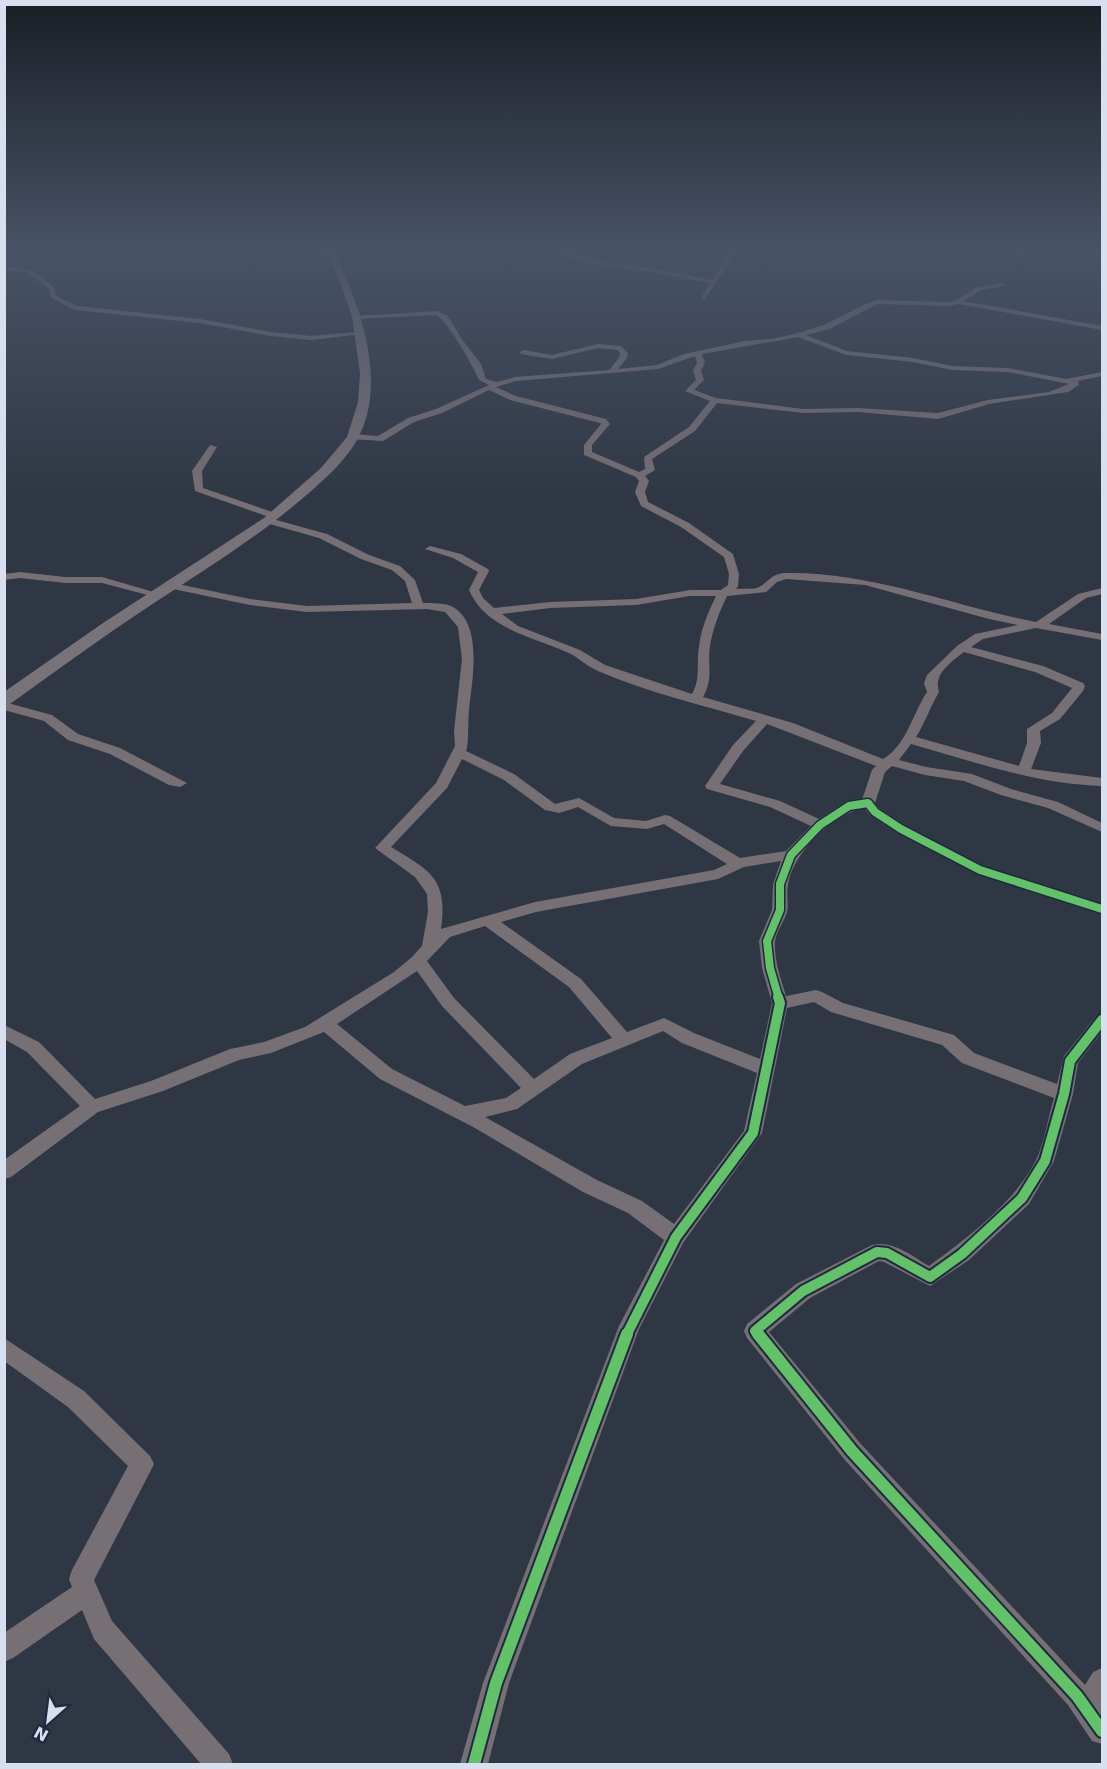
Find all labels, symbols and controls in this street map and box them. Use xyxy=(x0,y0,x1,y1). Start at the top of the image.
north arrow xyxy=(18,1691,78,1751)
text: N xyxy=(31,1722,52,1745)

